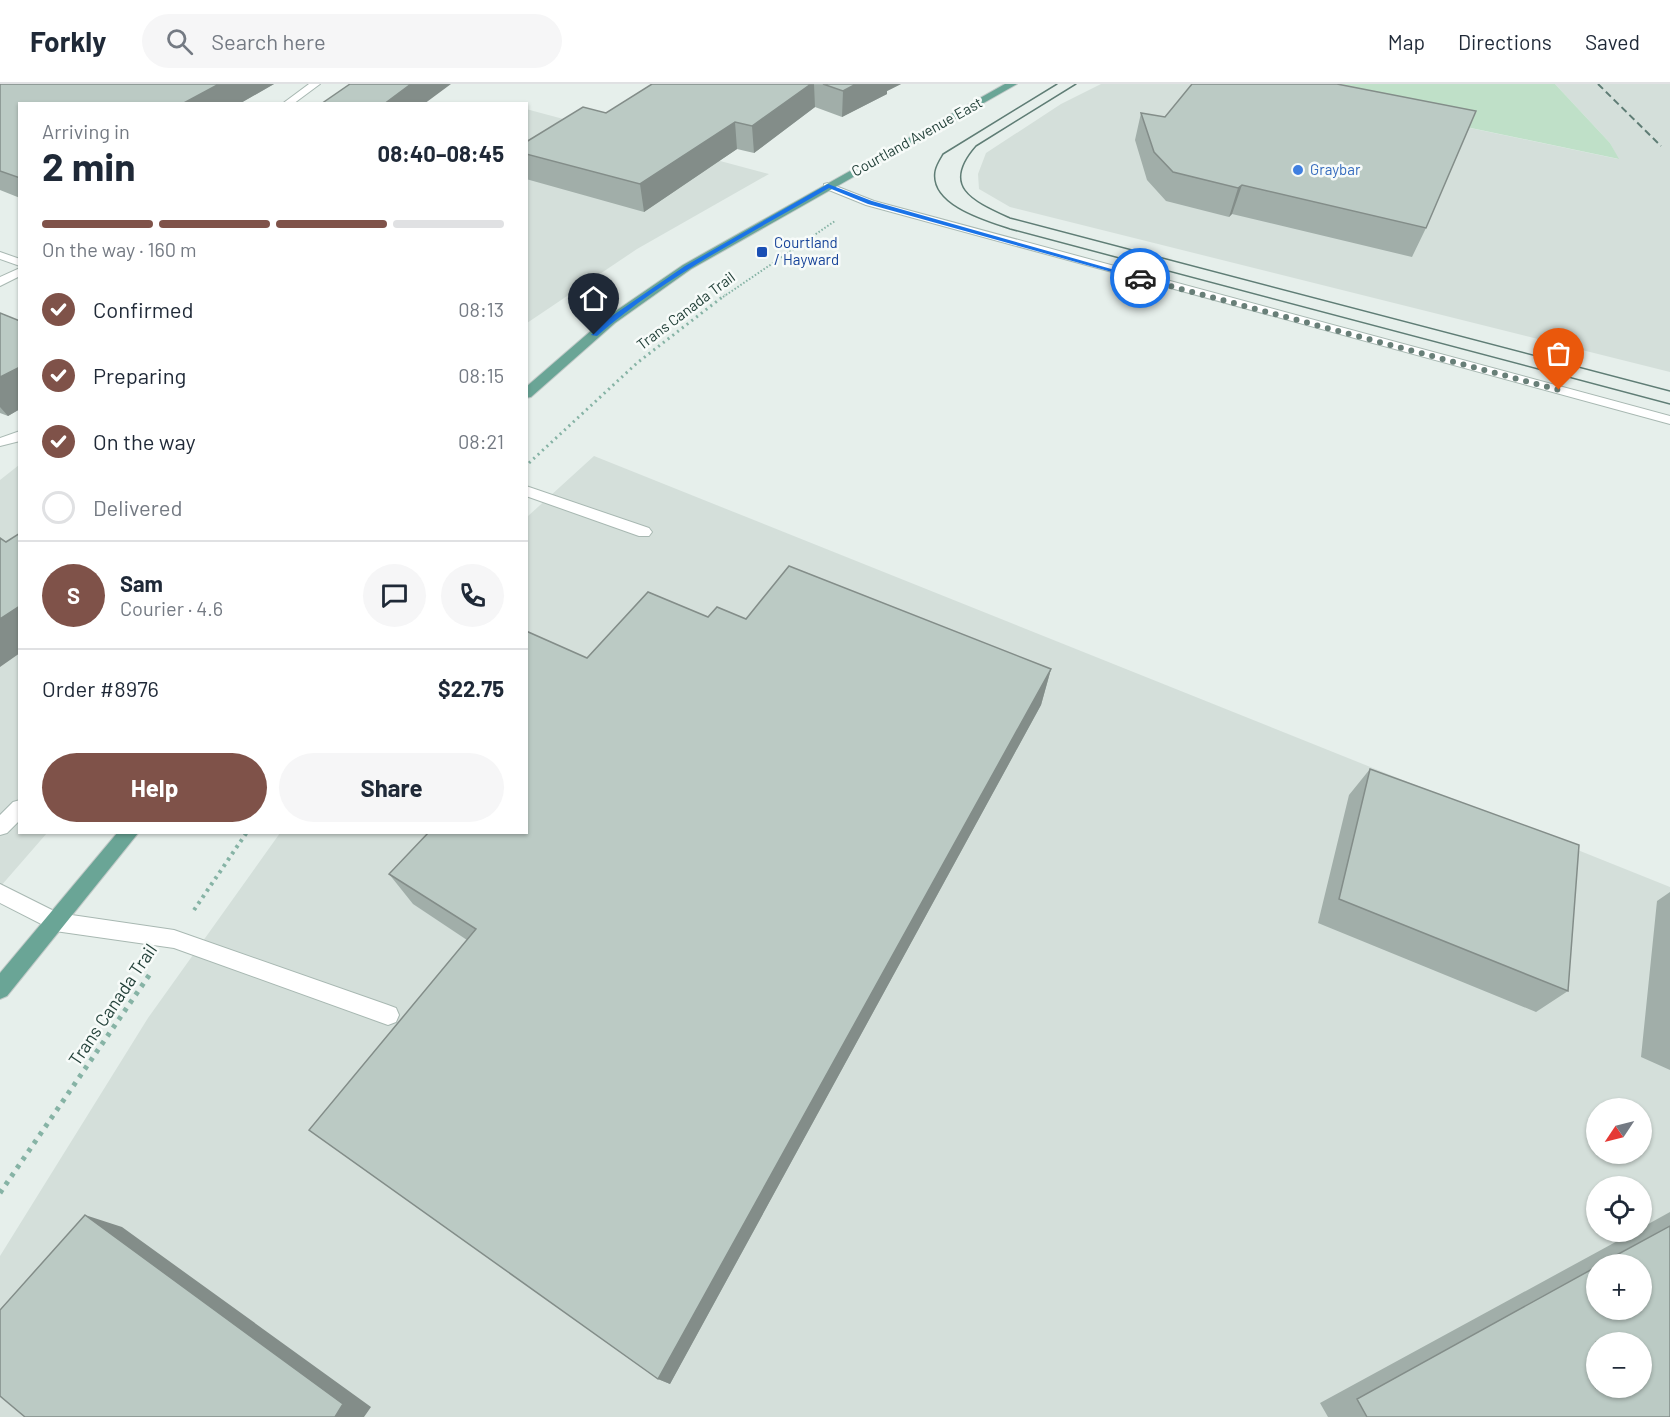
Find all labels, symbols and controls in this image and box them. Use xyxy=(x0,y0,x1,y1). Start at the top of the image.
search box xyxy=(142,14,562,68)
text: Forkly xyxy=(30,24,106,58)
icon: search xyxy=(163,25,196,58)
text: Search here xyxy=(211,28,326,54)
text: Map xyxy=(1388,29,1425,54)
text: Directions xyxy=(1458,29,1552,54)
text: Saved xyxy=(1585,29,1640,54)
street label: Courtland Avenue East xyxy=(848,93,985,180)
text: Arriving in xyxy=(42,119,130,143)
text: 08:40–08:45 xyxy=(378,140,504,166)
text: 2 min xyxy=(42,142,135,189)
place label: Graybar xyxy=(1310,160,1361,178)
marker: Graybar xyxy=(1291,163,1305,177)
place label: Courtland / Hayward xyxy=(774,233,839,268)
text: On the way · 160 m xyxy=(42,237,197,261)
marker: Courtland / Hayward xyxy=(755,245,769,259)
courier xyxy=(1110,248,1170,308)
icon: car xyxy=(1124,262,1157,295)
street label: Trans Canada Trail xyxy=(633,267,738,353)
pin xyxy=(568,273,619,335)
icon: home xyxy=(577,282,610,315)
icon: check xyxy=(42,293,75,326)
text: Confirmed xyxy=(93,296,193,322)
text: 08:13 xyxy=(458,297,504,321)
pin xyxy=(1533,328,1584,390)
icon: bag xyxy=(1542,337,1575,370)
icon: check xyxy=(42,359,75,392)
text: Preparing xyxy=(93,362,186,388)
text: 08:15 xyxy=(458,363,504,387)
icon: check xyxy=(42,425,75,458)
text: On the way xyxy=(93,428,196,454)
text: 08:21 xyxy=(458,429,504,453)
text: Delivered xyxy=(93,494,182,520)
button: chat xyxy=(363,564,426,627)
button: phone xyxy=(441,564,504,627)
text: Sam xyxy=(120,570,163,596)
text: S xyxy=(67,582,80,608)
text: Courier · 4.6 xyxy=(120,596,223,620)
text: Order #8976 xyxy=(42,675,159,701)
text: $22.75 xyxy=(438,675,504,701)
button: Help xyxy=(42,753,267,822)
button: Share xyxy=(279,753,504,822)
street label: Trans Canada Trail xyxy=(63,939,161,1070)
north arrow xyxy=(1586,1098,1652,1164)
map controls xyxy=(1586,1098,1652,1398)
button: locate xyxy=(1586,1176,1652,1242)
button: + xyxy=(1586,1254,1652,1320)
button: − xyxy=(1586,1332,1652,1398)

